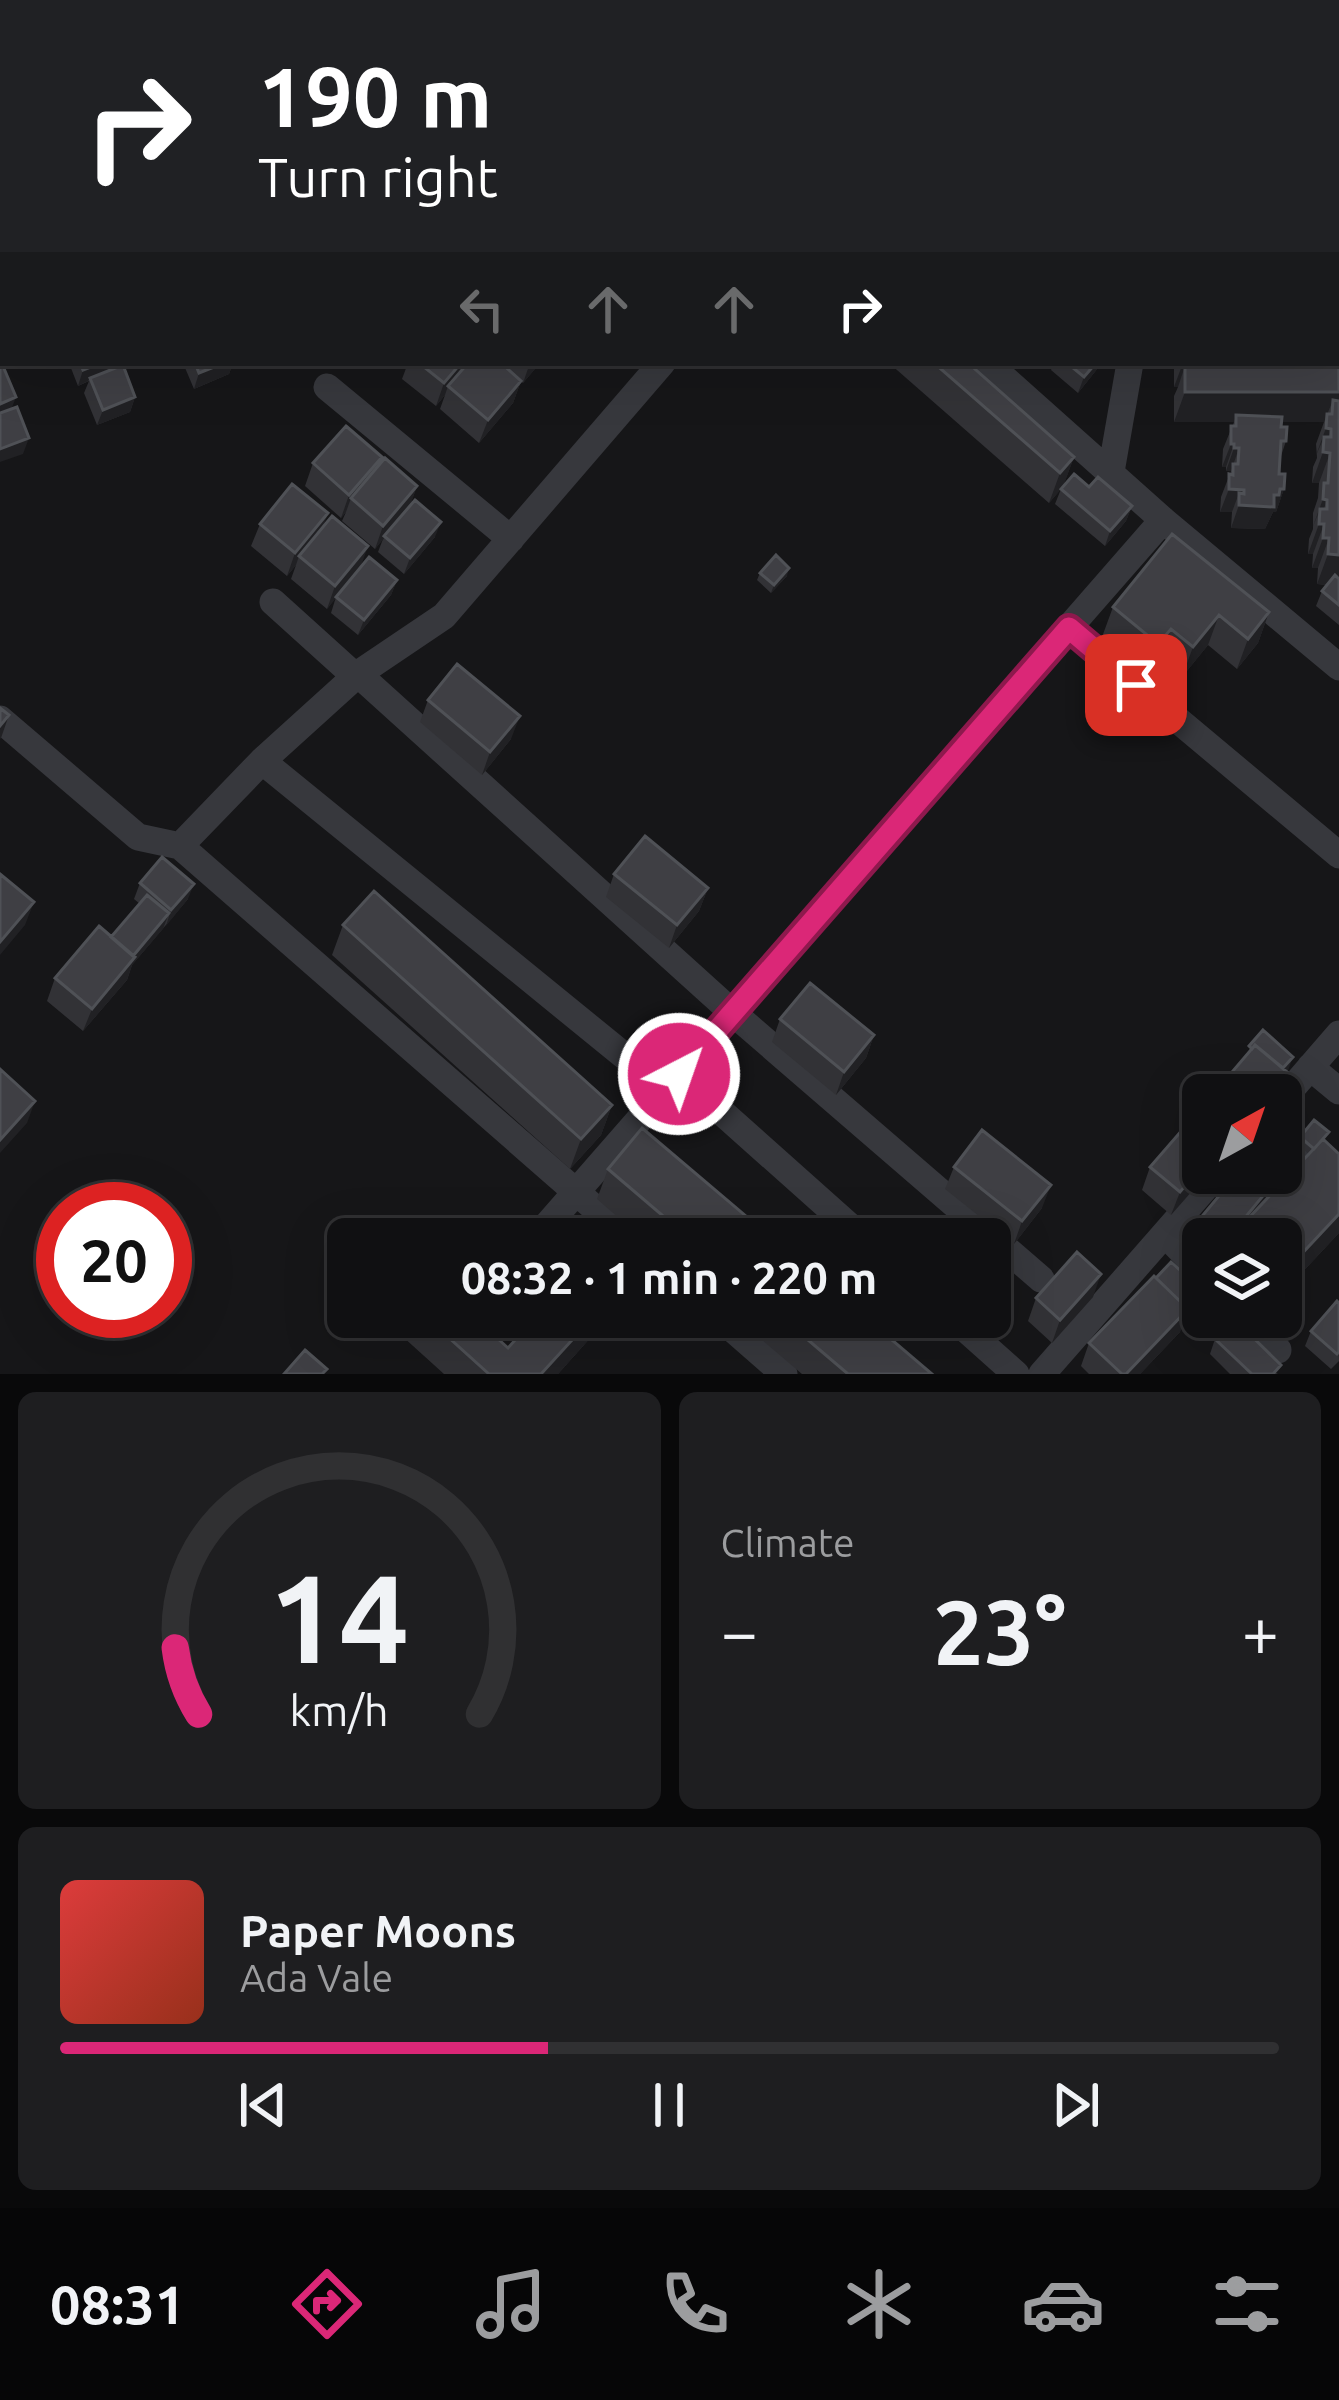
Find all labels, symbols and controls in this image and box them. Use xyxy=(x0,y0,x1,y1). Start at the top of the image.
icon: right xyxy=(60,48,216,204)
text: 190 m xyxy=(258,49,492,143)
text: Turn right xyxy=(258,147,498,207)
icon: left xyxy=(449,276,515,342)
icon: ahead xyxy=(575,276,641,342)
icon: ahead xyxy=(701,276,767,342)
icon: right xyxy=(827,276,893,342)
pin xyxy=(1085,634,1187,736)
icon: arrive xyxy=(1103,652,1169,718)
position arrow xyxy=(616,1011,742,1137)
north arrow xyxy=(1182,1074,1302,1194)
map controls xyxy=(1182,1074,1302,1338)
speed limit sign: 20 xyxy=(36,1182,192,1338)
button: layers xyxy=(1182,1218,1302,1338)
text: 08:32 · 1 min · 220 m xyxy=(461,1252,877,1303)
text: Climate xyxy=(721,1521,855,1564)
text: 14 xyxy=(269,1547,410,1687)
text: 23° xyxy=(933,1581,1066,1682)
text: − xyxy=(721,1594,758,1668)
text: + xyxy=(1242,1594,1279,1668)
text: km/h xyxy=(290,1685,389,1733)
text: Paper Moons xyxy=(240,1905,516,1956)
text: Ada Vale xyxy=(240,1956,393,1999)
icon: previous xyxy=(230,2072,296,2138)
icon: pause xyxy=(636,2072,702,2138)
icon: next xyxy=(1043,2072,1109,2138)
icon: directions xyxy=(285,2262,369,2346)
icon: music xyxy=(469,2262,553,2346)
icon: phone xyxy=(653,2262,737,2346)
icon: climate xyxy=(837,2262,921,2346)
icon: car xyxy=(1021,2262,1105,2346)
icon: filters xyxy=(1205,2262,1289,2346)
text: 08:31 xyxy=(50,2274,185,2334)

